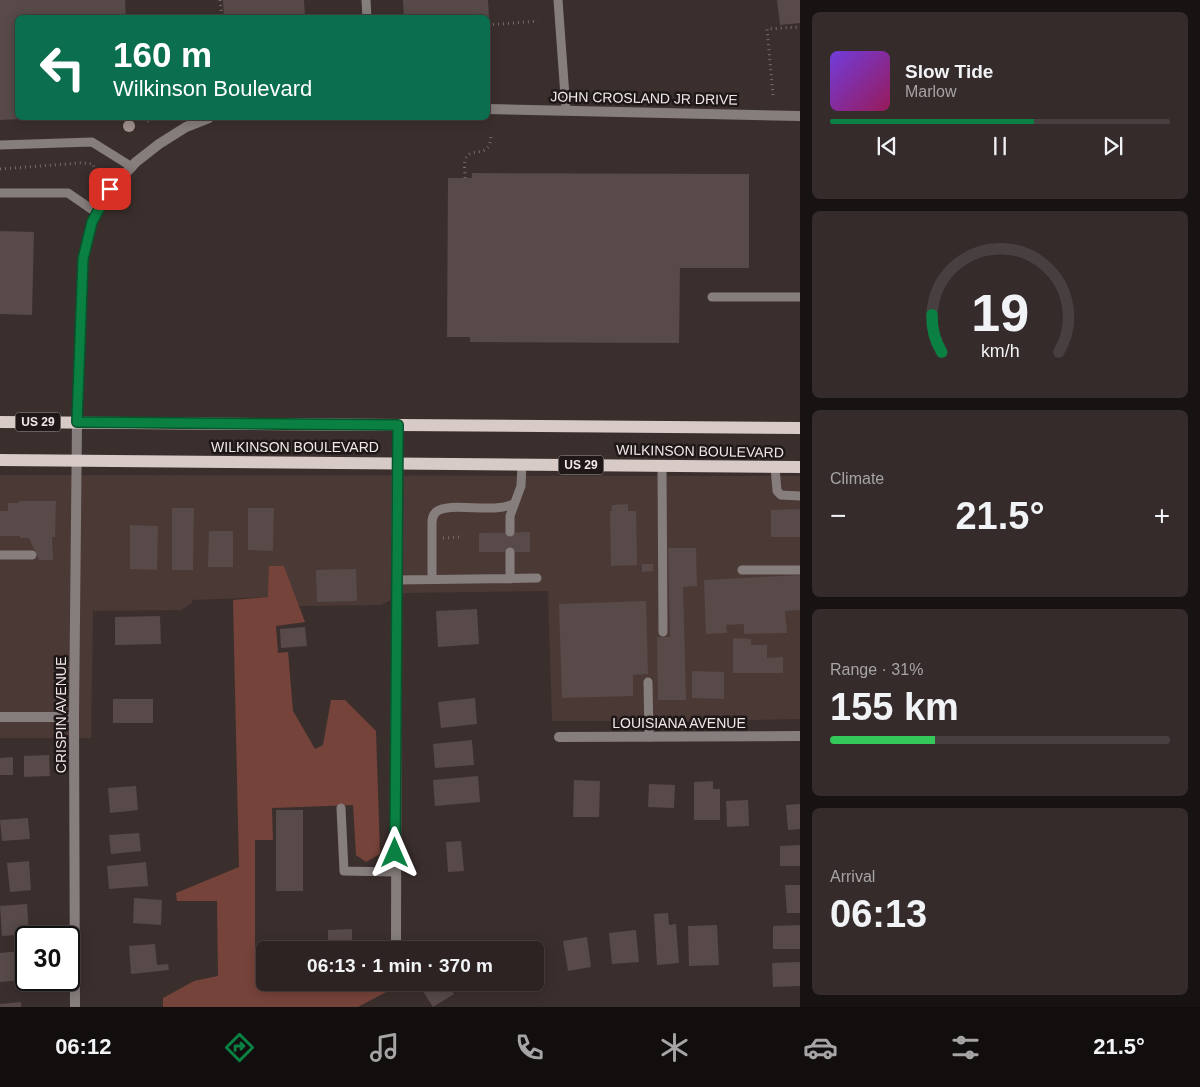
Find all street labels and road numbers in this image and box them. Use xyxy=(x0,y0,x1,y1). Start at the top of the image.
street label: JOHN CROSLAND JR DRIVE xyxy=(550,88,738,108)
road number: US 29 xyxy=(15,412,60,432)
street label: WILKINSON BOULEVARD xyxy=(211,439,379,455)
street label: WILKINSON BOULEVARD xyxy=(616,442,784,460)
road number: US 29 xyxy=(558,456,604,474)
street label: CRISPIN AVENUE xyxy=(53,657,69,773)
street label: LOUISIANA AVENUE xyxy=(612,715,746,731)

